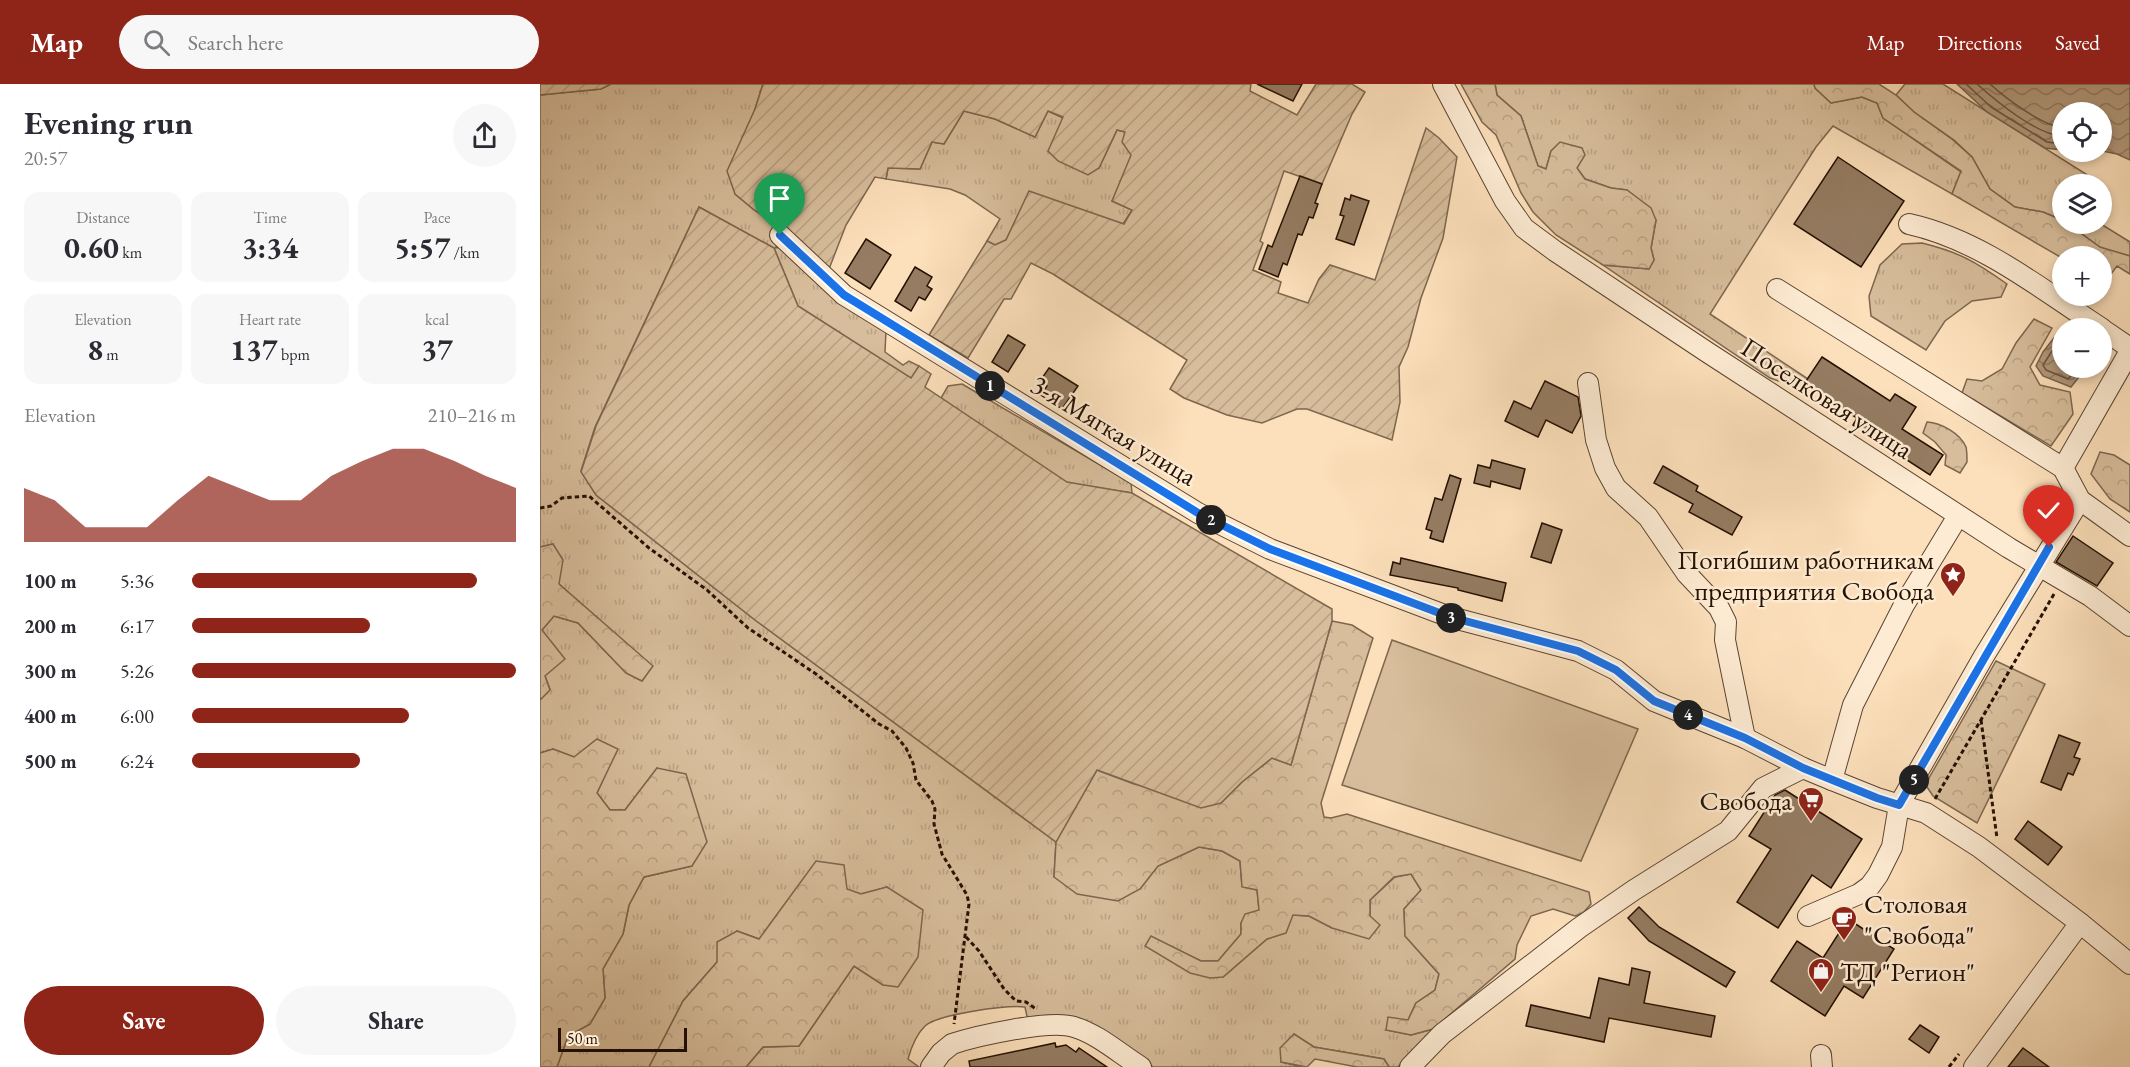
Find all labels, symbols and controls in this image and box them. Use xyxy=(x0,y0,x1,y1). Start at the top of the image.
search box xyxy=(119,15,539,69)
text: Map xyxy=(30,24,83,60)
icon: search xyxy=(140,26,173,59)
text: Search here xyxy=(188,28,283,57)
text: Map xyxy=(1867,29,1904,56)
text: Directions xyxy=(1937,29,2022,56)
text: Saved xyxy=(2055,29,2100,56)
text: Evening run xyxy=(24,101,193,144)
map controls xyxy=(2052,102,2112,378)
button: locate xyxy=(2052,102,2112,162)
button: share xyxy=(453,104,516,167)
text: 20:57 xyxy=(24,145,67,171)
pin xyxy=(754,173,805,235)
button: layers xyxy=(2052,174,2112,234)
icon: arrive xyxy=(763,182,796,215)
text: Distance xyxy=(76,207,130,228)
text: Time xyxy=(253,207,287,228)
text: Pace xyxy=(424,207,450,228)
text: 0.60 xyxy=(64,228,119,267)
text: 3:34 xyxy=(242,228,298,267)
text: 5:57 xyxy=(394,228,450,267)
text: km xyxy=(119,242,142,263)
text: /km xyxy=(450,242,480,263)
button: + xyxy=(2052,246,2112,306)
text: Elevation xyxy=(74,309,132,330)
text: Heart rate xyxy=(239,309,301,330)
text: kcal xyxy=(425,309,449,330)
button: − xyxy=(2052,318,2112,378)
street label: Поселковая улица xyxy=(1734,329,1920,467)
text: 8 xyxy=(87,330,103,369)
text: 137 xyxy=(230,330,278,369)
text: 37 xyxy=(421,330,453,369)
text: m xyxy=(103,344,119,365)
text: bpm xyxy=(278,344,310,365)
street label: 3-я Мягкая улица xyxy=(1025,367,1204,493)
pin: 1 xyxy=(975,371,1005,401)
text: 1 xyxy=(986,375,994,396)
text: Elevation xyxy=(24,402,96,428)
text: 210–216 m xyxy=(428,402,516,428)
pin xyxy=(2023,485,2074,547)
icon: check xyxy=(2032,494,2065,527)
pin: 2 xyxy=(1196,505,1226,535)
text: 2 xyxy=(1207,509,1215,530)
place label: Погибшим работникам предприятия Свобода xyxy=(1677,542,1934,608)
place icon: Погибшим работникам предприятия Свобода xyxy=(1938,560,1968,598)
text: 100 m xyxy=(24,568,77,594)
text: 5:36 xyxy=(120,568,154,594)
pin: 3 xyxy=(1436,603,1466,633)
text: 3 xyxy=(1447,607,1455,628)
text: 200 m xyxy=(24,613,77,639)
text: 6:17 xyxy=(120,613,154,639)
text: 300 m xyxy=(24,658,77,684)
text: 5:26 xyxy=(120,658,154,684)
pin: 4 xyxy=(1673,700,1703,730)
text: 400 m xyxy=(24,703,77,729)
text: 6:00 xyxy=(120,703,154,729)
text: 4 xyxy=(1684,704,1692,725)
text: 500 m xyxy=(24,748,77,774)
text: 6:24 xyxy=(120,748,154,774)
pin: 5 xyxy=(1899,765,1929,795)
text: 5 xyxy=(1910,769,1918,790)
place label: Свобода xyxy=(1699,783,1792,818)
supermarket icon: Свобода xyxy=(1796,785,1826,823)
place label: Столовая "Свобода" xyxy=(1864,886,1974,952)
cafe icon: Столовая "Свобода" xyxy=(1829,904,1859,942)
place label: ТД "Регион" xyxy=(1840,954,1975,989)
shop icon: ТД "Регион" xyxy=(1806,956,1836,994)
button: Save xyxy=(24,986,264,1055)
button: Share xyxy=(276,986,516,1055)
scale bar xyxy=(558,1025,687,1052)
text: 50 m xyxy=(567,1028,598,1049)

